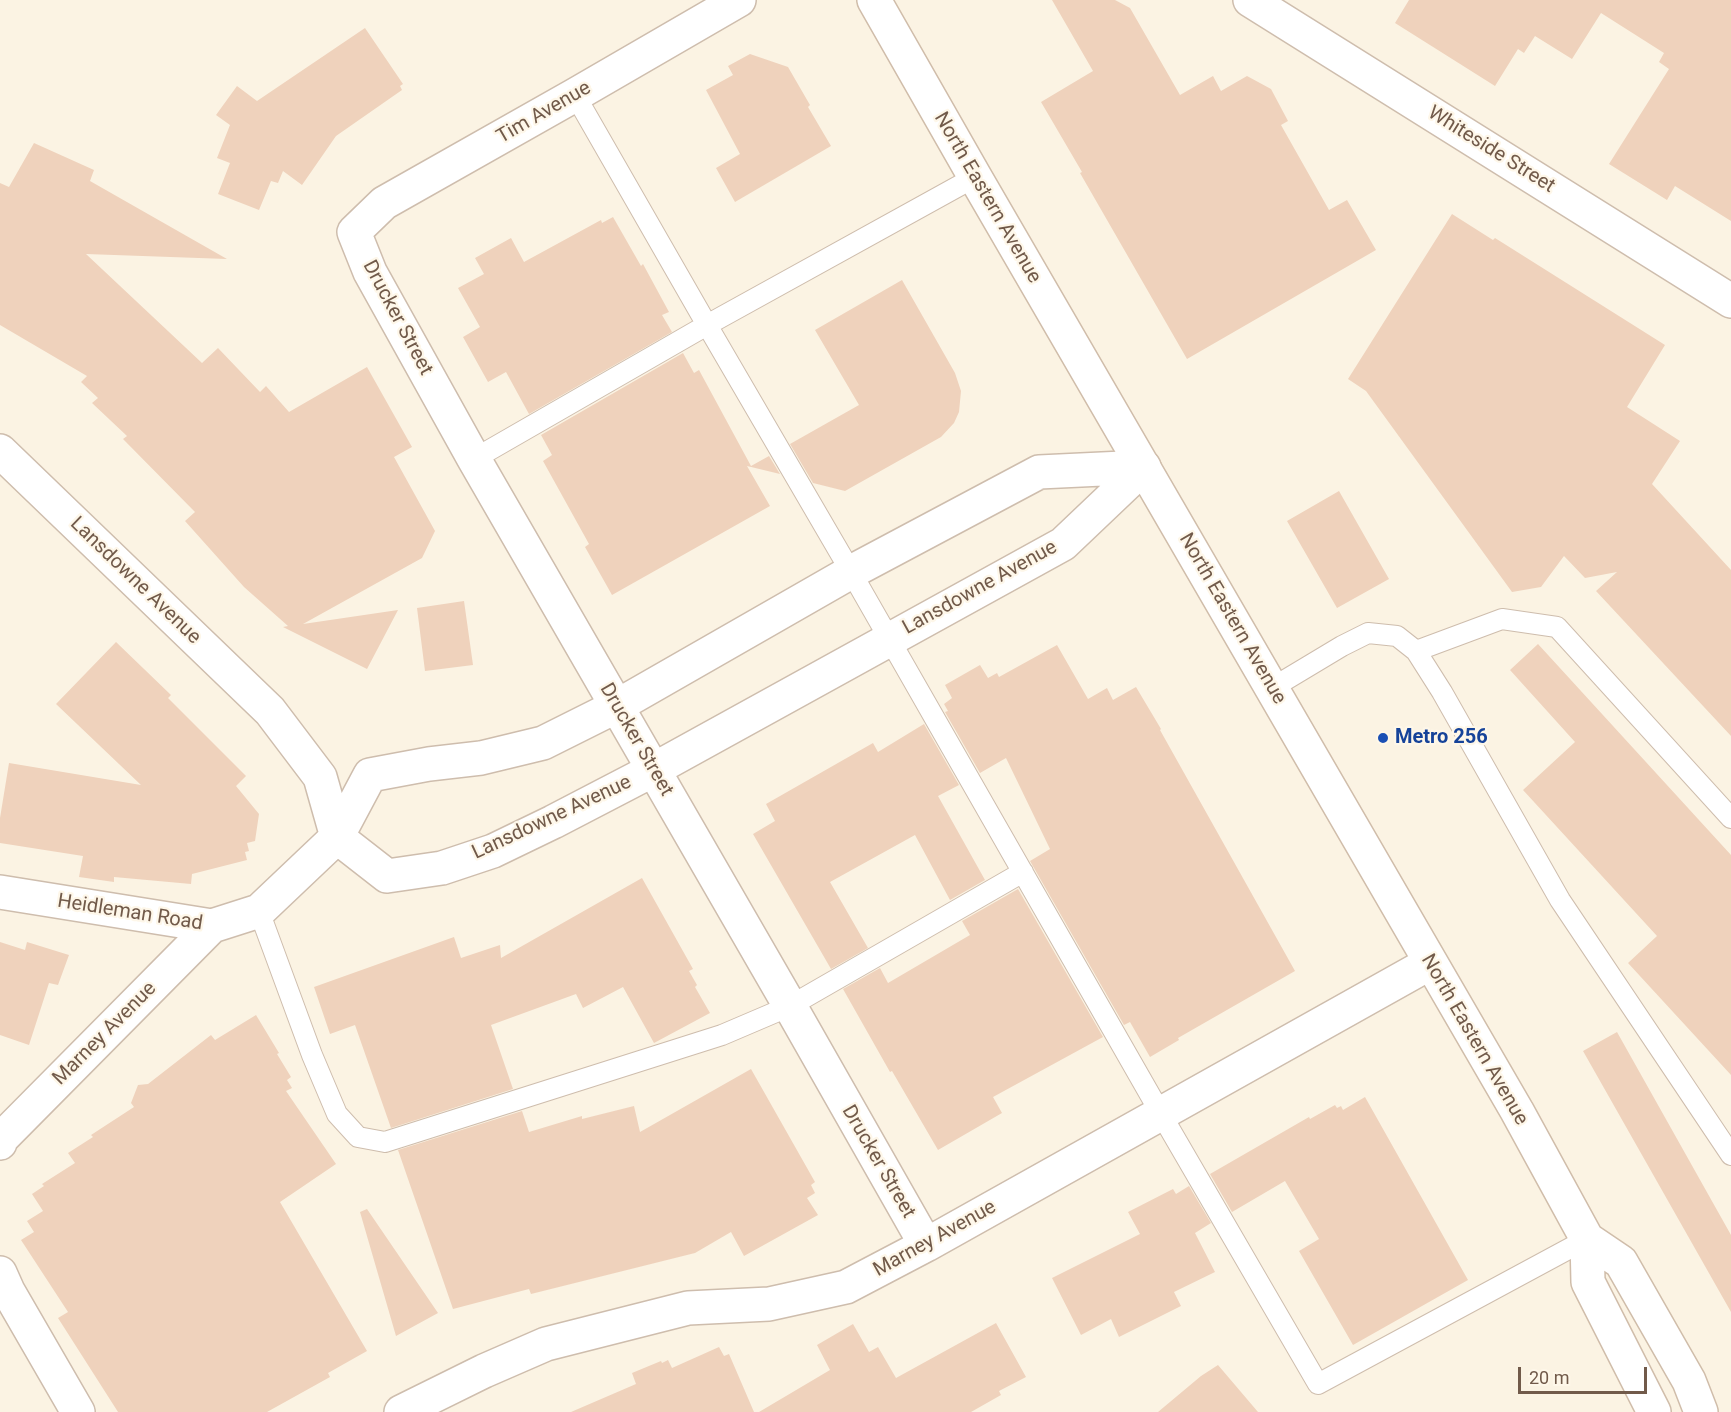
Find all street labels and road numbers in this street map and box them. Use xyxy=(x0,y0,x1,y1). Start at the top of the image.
street label: Tim Avenue xyxy=(493,76,595,150)
street label: Whiteside Street xyxy=(1423,101,1559,199)
street label: North Eastern Avenue xyxy=(928,108,1046,288)
street label: Drucker Street xyxy=(357,257,437,379)
street label: Lansdowne Avenue xyxy=(65,512,205,650)
street label: North Eastern Avenue xyxy=(1173,529,1291,709)
street label: Lansdowne Avenue xyxy=(899,536,1061,640)
street label: Drucker Street xyxy=(594,679,678,801)
street label: Lansdowne Avenue xyxy=(469,771,635,865)
street label: Heidleman Road xyxy=(56,890,204,936)
street label: North Eastern Avenue xyxy=(1415,950,1533,1130)
street label: Marney Avenue xyxy=(48,977,162,1091)
street label: Drucker Street xyxy=(836,1101,920,1223)
street label: Marney Avenue xyxy=(870,1195,1000,1283)

